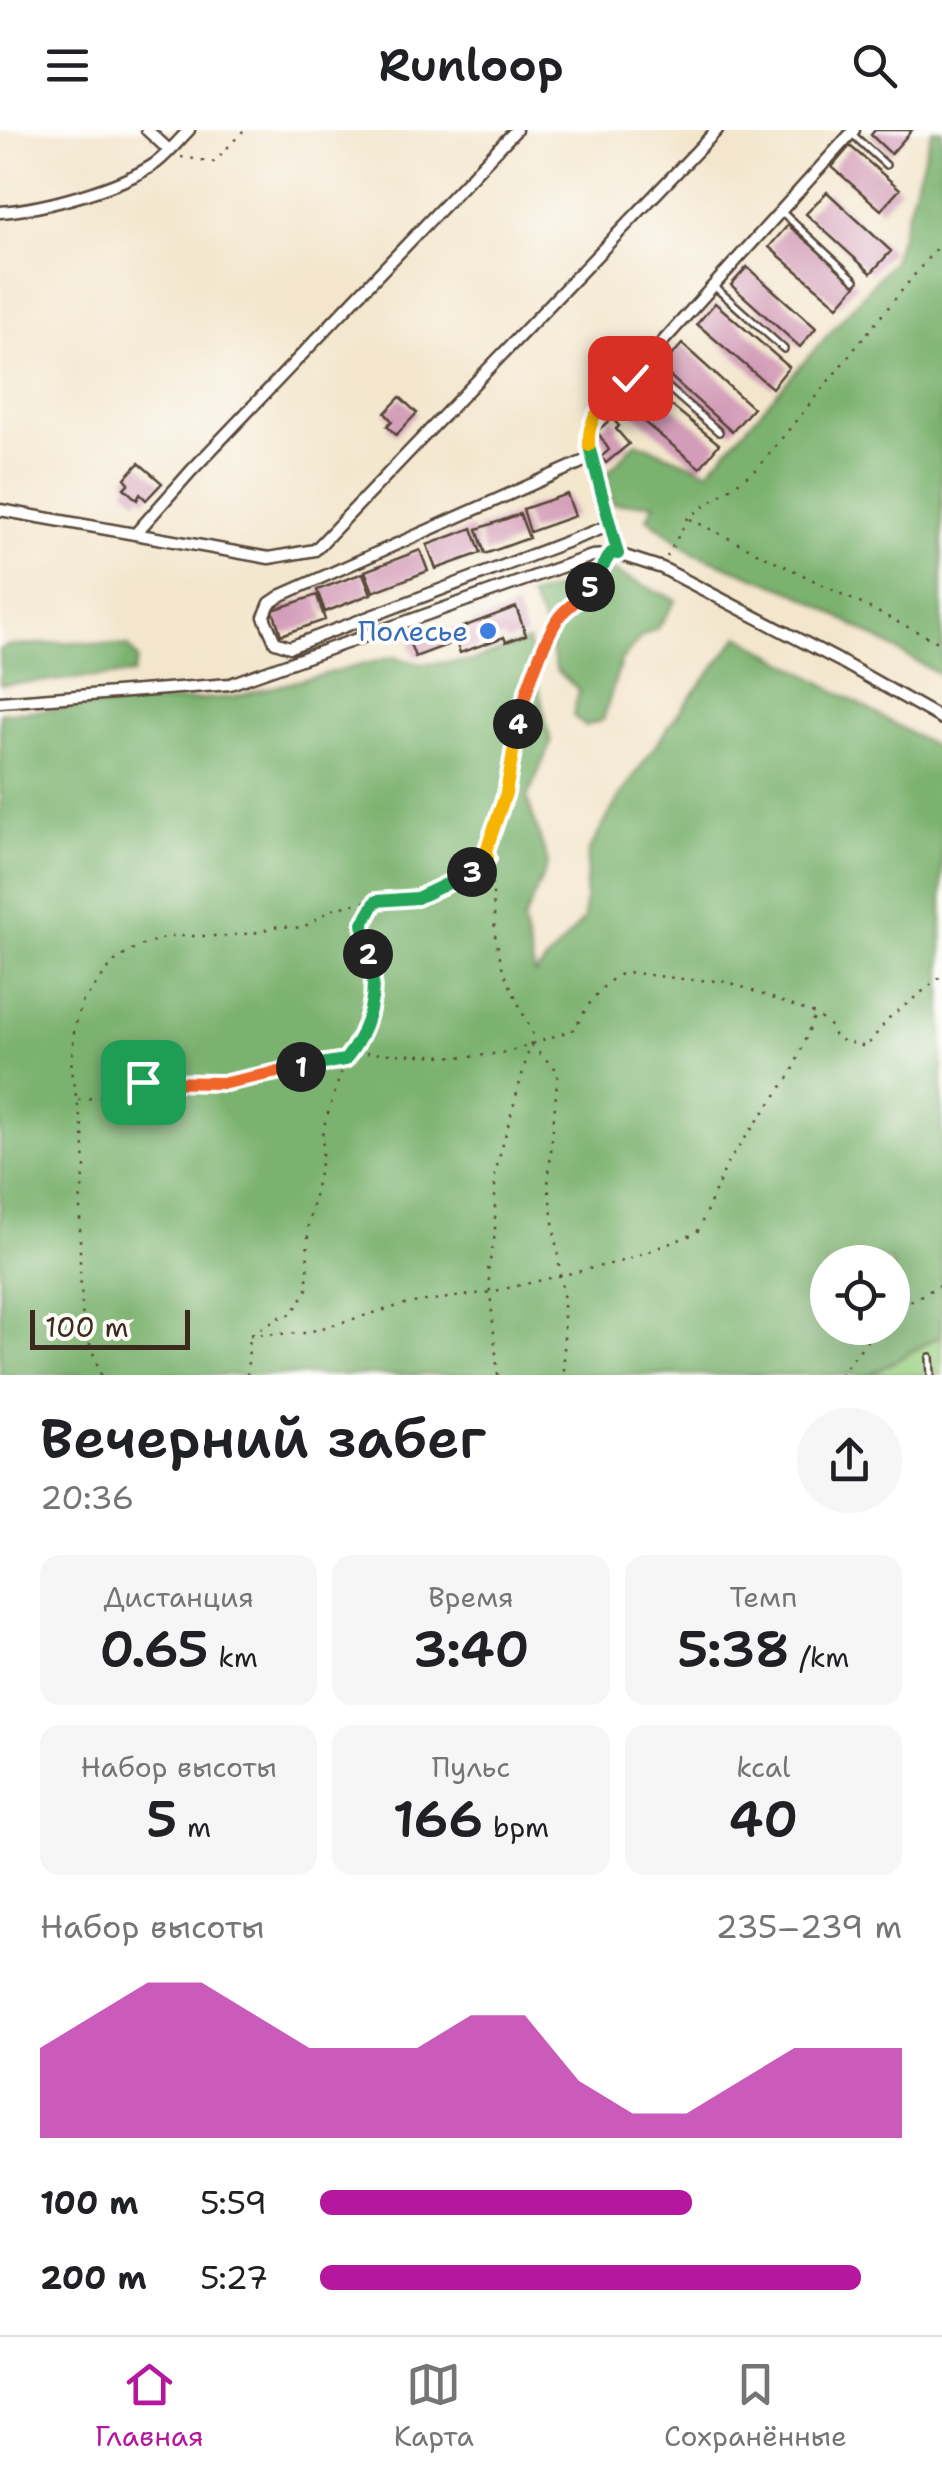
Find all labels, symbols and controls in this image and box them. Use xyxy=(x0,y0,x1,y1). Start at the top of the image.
text: Runloop xyxy=(378,35,564,95)
icon: menu xyxy=(40,38,95,93)
icon: search xyxy=(847,38,902,93)
pin xyxy=(588,336,673,421)
icon: check xyxy=(603,351,658,406)
pin: 5 xyxy=(565,562,615,612)
text: 5 xyxy=(581,568,599,606)
place label: Полесье xyxy=(358,612,468,650)
marker: Полесье xyxy=(477,620,499,642)
pin: 4 xyxy=(493,699,543,749)
text: 4 xyxy=(508,705,528,743)
pin: 3 xyxy=(447,847,497,897)
text: 3 xyxy=(462,853,482,891)
pin: 2 xyxy=(343,929,393,979)
text: 2 xyxy=(358,935,378,973)
pin xyxy=(101,1040,186,1125)
pin: 1 xyxy=(276,1042,326,1092)
text: 1 xyxy=(295,1048,307,1086)
icon: arrive xyxy=(116,1055,171,1110)
map controls xyxy=(810,1245,910,1345)
button: locate xyxy=(810,1245,910,1345)
scale bar xyxy=(30,1305,190,1350)
text: 100 m xyxy=(45,1308,129,1346)
text: Вечерний забег xyxy=(40,1401,486,1475)
button: share xyxy=(797,1408,902,1513)
text: 20:36 xyxy=(40,1476,134,1519)
text: Дистанция xyxy=(104,1578,254,1616)
text: Время xyxy=(428,1578,514,1616)
text: Темп xyxy=(729,1578,797,1616)
text: 0.65 xyxy=(100,1616,209,1683)
text: 3:40 xyxy=(413,1616,529,1683)
text: 5:38 xyxy=(677,1616,790,1683)
text: km xyxy=(209,1638,258,1676)
text: /km xyxy=(790,1638,849,1676)
text: Набор высоты xyxy=(80,1748,277,1786)
text: Пульс xyxy=(432,1748,510,1786)
text: kcal xyxy=(736,1748,791,1786)
text: 5 xyxy=(146,1786,177,1853)
text: 166 xyxy=(393,1786,483,1853)
text: 40 xyxy=(728,1786,798,1853)
text: m xyxy=(177,1808,211,1846)
text: bpm xyxy=(483,1808,549,1846)
text: Набор высоты xyxy=(40,1905,265,1948)
text: 235–239 m xyxy=(716,1905,902,1948)
text: 100 m xyxy=(40,2181,139,2224)
text: 5:59 xyxy=(200,2181,267,2224)
text: 200 m xyxy=(40,2256,147,2299)
text: 5:27 xyxy=(200,2256,268,2299)
tab: Главная xyxy=(95,2357,204,2455)
tab: Карта xyxy=(394,2357,474,2455)
tab: Сохранённые xyxy=(664,2357,847,2455)

